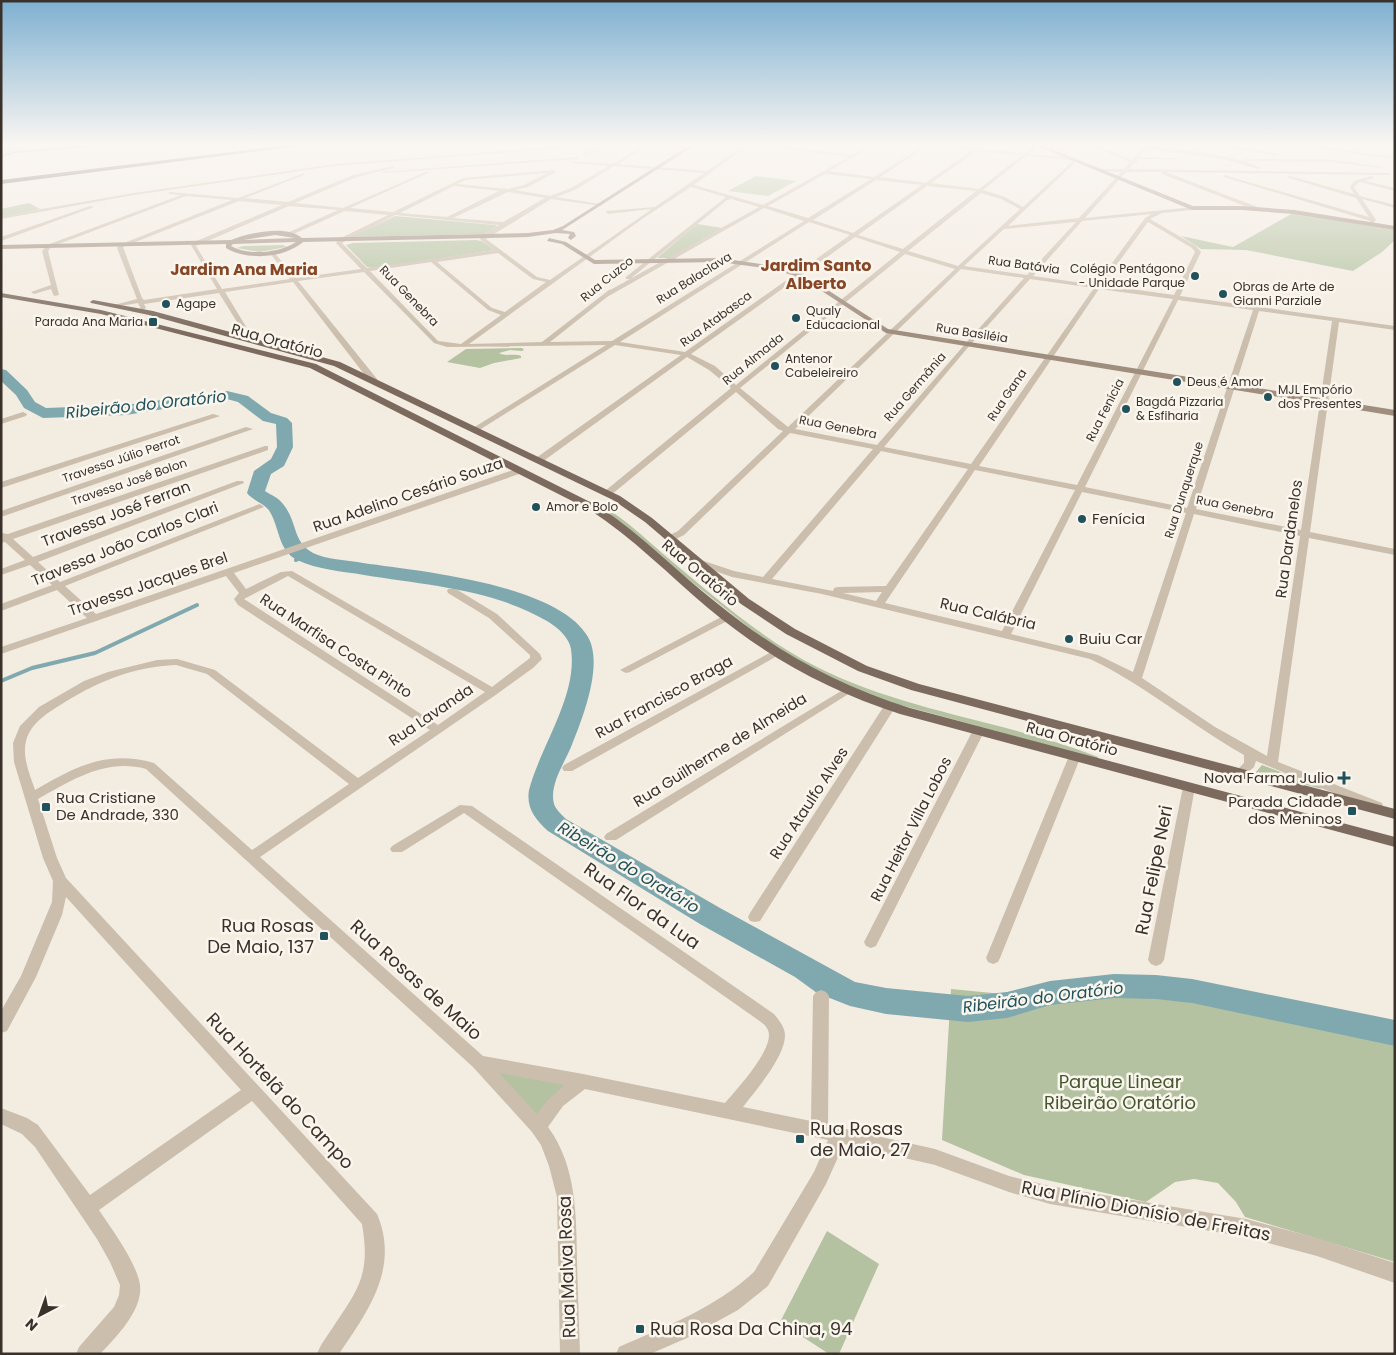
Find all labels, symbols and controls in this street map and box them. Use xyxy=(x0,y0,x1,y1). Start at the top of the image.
street label: Rua Balaclava xyxy=(653,248,735,308)
street label: Rua Batávia xyxy=(987,251,1061,278)
street label: Rua Cuzco xyxy=(577,252,637,305)
district label: Jardim Santo Alberto xyxy=(760,254,872,295)
district label: Jardim Ana Maria xyxy=(170,258,318,281)
place label: Colégio Pentágono - Unidade Parque xyxy=(1070,260,1185,291)
street label: Rua Genebra xyxy=(376,261,443,330)
marker: Colégio Pentágono - Unidade Parque xyxy=(1189,270,1201,282)
place label: Obras de Arte de Gianni Parziale xyxy=(1233,278,1335,309)
street label: Rua Atabasca xyxy=(676,287,755,350)
marker: Obras de Arte de Gianni Parziale xyxy=(1217,288,1229,300)
place label: Agape xyxy=(176,295,216,312)
marker: Agape xyxy=(160,298,172,310)
place label: Qualy Educacional xyxy=(806,302,880,333)
marker: Qualy Educacional xyxy=(790,312,802,324)
place label: Parada Ana Maria xyxy=(35,313,143,330)
marker: Parada Ana Maria xyxy=(147,316,159,328)
street label: Rua Oratório xyxy=(229,318,325,363)
street label: Rua Basiléia xyxy=(935,318,1009,347)
street label: Rua Almada xyxy=(719,329,787,389)
street label: Rua Germânia xyxy=(880,348,949,425)
place label: Antenor Cabeleireiro xyxy=(785,350,859,381)
marker: Antenor Cabeleireiro xyxy=(769,360,781,372)
street label: Rua Gana xyxy=(983,365,1030,424)
place label: Deus é Amor xyxy=(1187,373,1264,390)
street label: Rua Fenícia xyxy=(1081,375,1128,444)
marker: Deus é Amor xyxy=(1171,376,1183,388)
place label: MJL Empório dos Presentes xyxy=(1278,381,1362,412)
water label: Ribeirão do Oratório xyxy=(65,385,228,424)
marker: MJL Empório dos Presentes xyxy=(1262,391,1274,403)
place label: Bagdá Pizzaria & Esfiharia xyxy=(1136,393,1223,424)
marker: Bagdá Pizzaria & Esfiharia xyxy=(1120,403,1132,415)
street label: Rua Genebra xyxy=(798,411,878,442)
street label: Travessa Júlio Perrot xyxy=(60,430,182,487)
street label: Rua Dunquerque xyxy=(1160,439,1207,541)
street label: Rua Adelino Cesário Souza xyxy=(310,452,506,537)
street label: Travessa José Bolon xyxy=(69,454,189,509)
street label: Travessa José Ferran xyxy=(38,475,193,552)
street label: Rua Dardanelos xyxy=(1270,478,1307,600)
street label: Rua Genebra xyxy=(1195,491,1275,522)
street label: Travessa João Carlos Clari xyxy=(28,496,221,591)
place label: Amor e Bolo xyxy=(546,498,618,515)
marker: Amor e Bolo xyxy=(530,501,542,513)
place label: Fenícia xyxy=(1092,508,1145,529)
marker: Fenícia xyxy=(1076,513,1088,525)
street label: Rua Oratório xyxy=(657,534,743,611)
street label: Travessa Jacques Brel xyxy=(65,546,230,621)
street label: Rua Marfisa Costa Pinto xyxy=(256,588,417,703)
street label: Rua Calábria xyxy=(938,592,1038,635)
place label: Buiu Car xyxy=(1079,628,1143,649)
marker: Buiu Car xyxy=(1063,633,1075,645)
street label: Rua Francisco Braga xyxy=(591,650,736,743)
street label: Rua Lavanda xyxy=(384,679,477,751)
street label: Rua Guilherme de Almeida xyxy=(629,687,810,812)
street label: Rua Oratório xyxy=(1024,716,1120,761)
street label: Rua Ataulfo Alves xyxy=(764,742,853,863)
street label: Rua Heitor Villa Lobos xyxy=(865,753,956,905)
place label: Nova Farma Julio xyxy=(1204,767,1334,788)
marker: Nova Farma Julio xyxy=(1338,772,1350,784)
place label: Rua Cristiane De Andrade, 330 xyxy=(56,787,179,825)
place label: Parada Cidade dos Meninos xyxy=(1228,791,1342,829)
marker: Rua Cristiane De Andrade, 330 xyxy=(40,801,52,813)
street label: Rua Felipe Neri xyxy=(1129,803,1178,937)
marker: Parada Cidade dos Meninos xyxy=(1346,805,1358,817)
water label: Ribeirão do Oratório xyxy=(554,816,704,919)
street label: Rua Flor da Lua xyxy=(579,856,705,955)
place label: Rua Rosas De Maio, 137 xyxy=(207,913,314,959)
street label: Rua Rosas de Maio xyxy=(345,914,488,1046)
marker: Rua Rosas De Maio, 137 xyxy=(318,930,330,942)
water label: Ribeirão do Oratório xyxy=(961,976,1125,1019)
street label: Rua Hortelã do Campo xyxy=(201,1007,360,1175)
park label: Parque Linear Ribeirão Oratório xyxy=(1044,1069,1196,1115)
place label: Rua Rosas de Maio, 27 xyxy=(810,1116,910,1162)
marker: Rua Rosas de Maio, 27 xyxy=(794,1133,806,1145)
street label: Rua Plínio Dionísio de Freitas xyxy=(1019,1174,1273,1247)
street label: Rua Malva Rosa xyxy=(552,1195,581,1339)
north arrow xyxy=(15,1290,65,1340)
text: N xyxy=(21,1314,42,1336)
place label: Rua Rosa Da China, 94 xyxy=(650,1316,853,1341)
marker: Rua Rosa Da China, 94 xyxy=(634,1323,646,1335)

